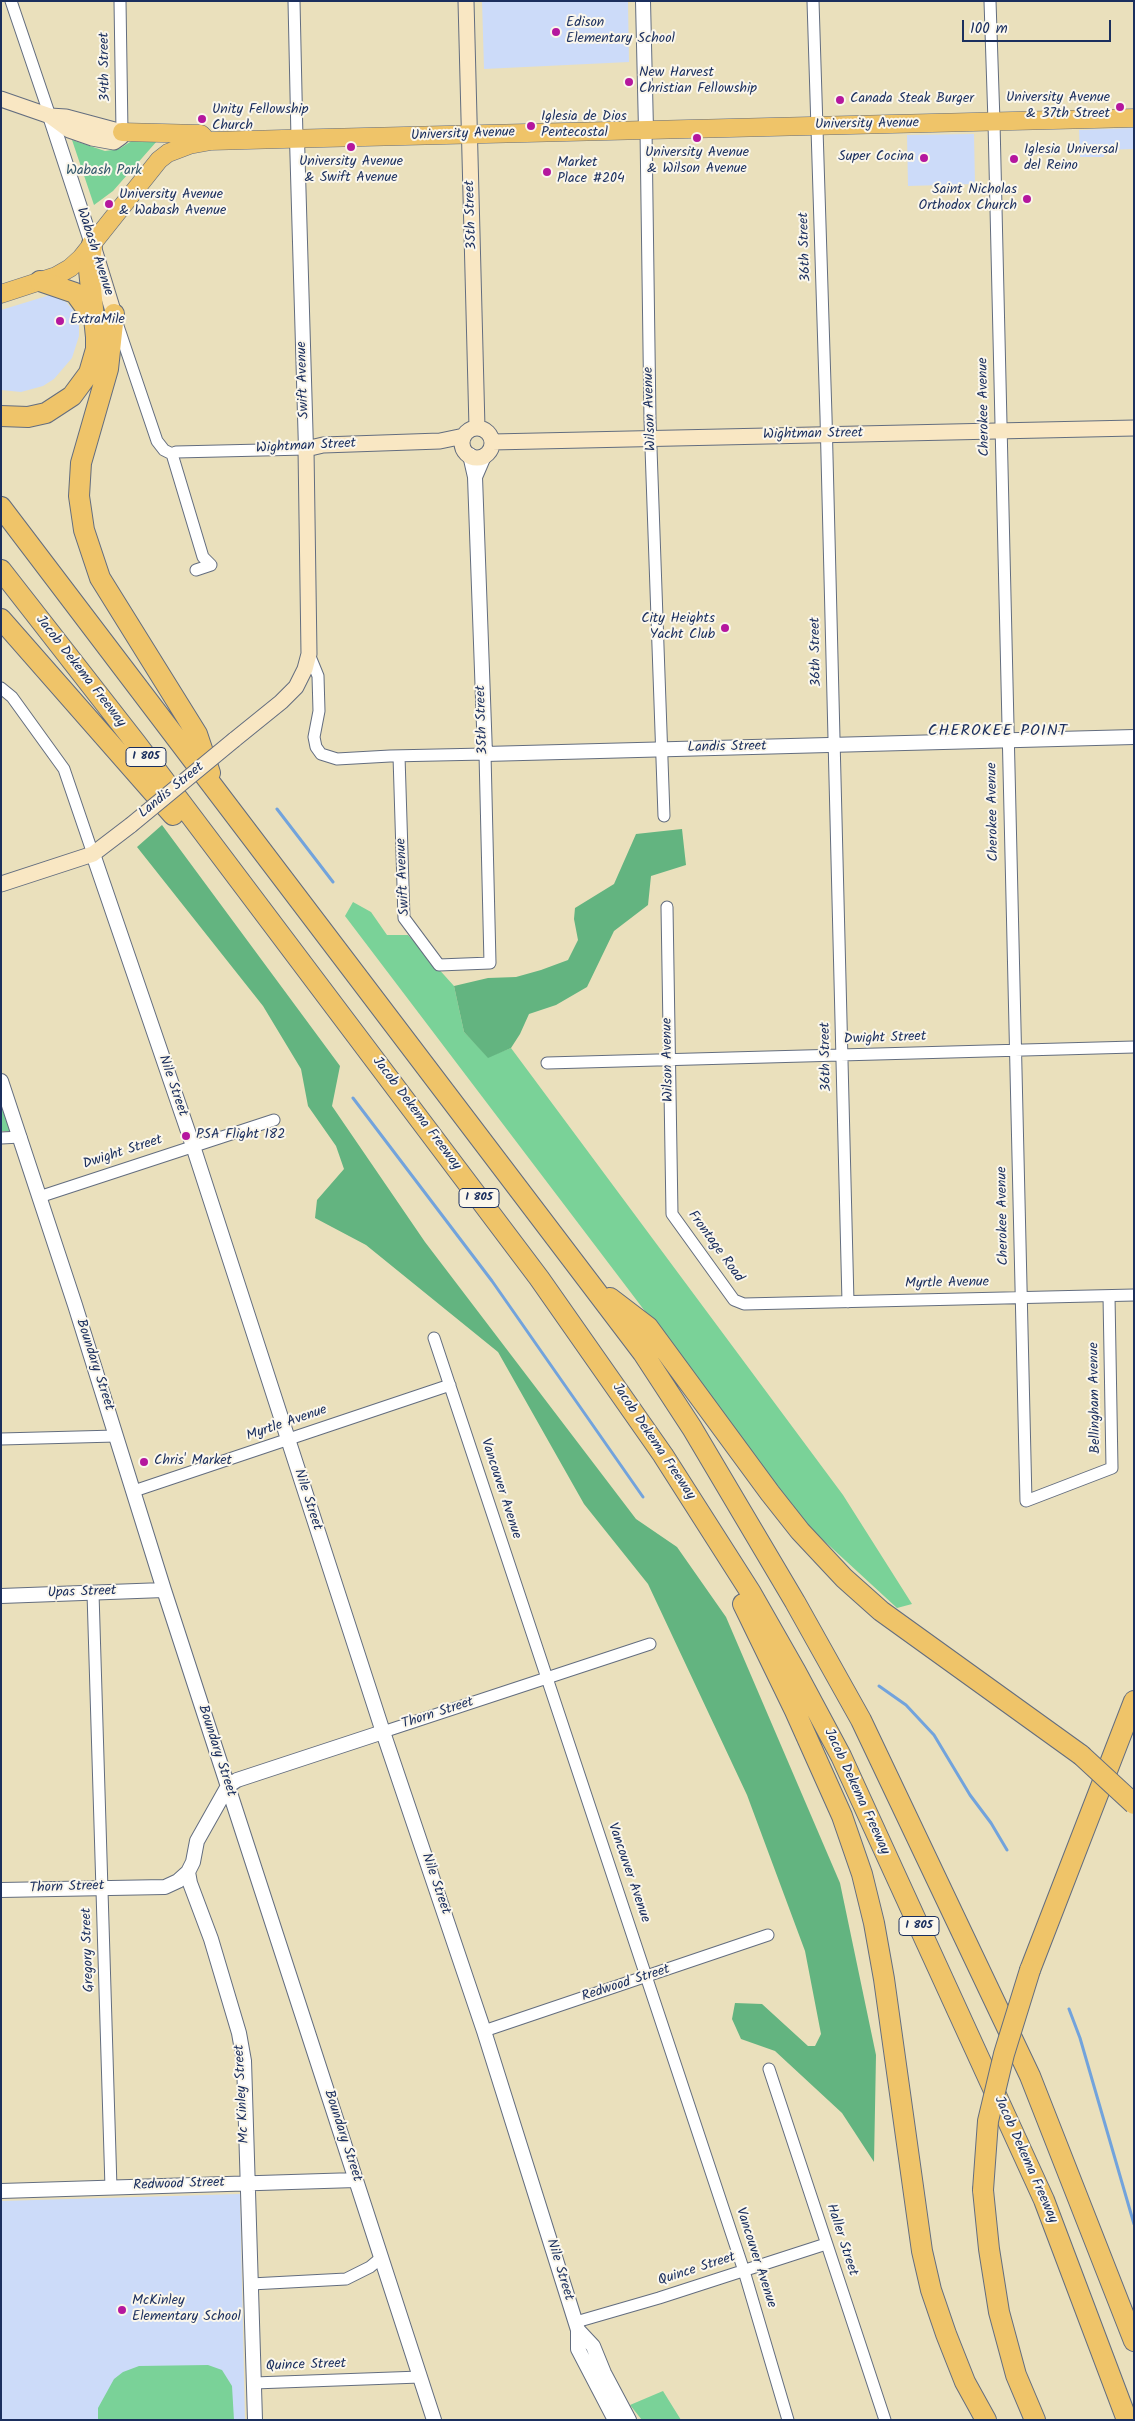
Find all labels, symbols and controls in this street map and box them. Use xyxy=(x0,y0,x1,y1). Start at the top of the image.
scale bar xyxy=(965,10,1114,42)
place label: Edison Elementary School xyxy=(566,16,675,48)
text: 100 m xyxy=(970,17,1008,41)
marker: Edison Elementary School xyxy=(550,26,562,38)
street label: 34th Street xyxy=(97,32,115,102)
place label: New Harvest Christian Fellowship xyxy=(639,66,757,98)
marker: New Harvest Christian Fellowship xyxy=(623,76,635,88)
place label: University Avenue & 37th Street xyxy=(1006,91,1110,124)
place label: Canada Steak Burger xyxy=(850,92,974,108)
marker: Canada Steak Burger xyxy=(834,94,846,106)
marker: University Avenue & 37th Street xyxy=(1114,101,1126,113)
place label: Unity Fellowship Church xyxy=(212,103,309,136)
place label: Iglesia de Dios Pentecostal xyxy=(541,110,627,142)
marker: Unity Fellowship Church xyxy=(196,113,208,125)
street label: University Avenue xyxy=(815,116,919,134)
marker: Iglesia de Dios Pentecostal xyxy=(525,120,537,132)
street label: University Avenue xyxy=(411,125,515,145)
marker: University Avenue & Wilson Avenue xyxy=(691,132,703,144)
marker: University Avenue & Swift Avenue xyxy=(345,141,357,153)
place label: Iglesia Universal del Reino xyxy=(1024,143,1118,176)
place label: University Avenue & Wilson Avenue xyxy=(645,146,749,178)
place label: Super Cocina xyxy=(838,150,914,166)
marker: Super Cocina xyxy=(918,152,930,164)
marker: Iglesia Universal del Reino xyxy=(1008,153,1020,165)
place label: University Avenue & Swift Avenue xyxy=(299,155,403,188)
place label: Market Place #204 xyxy=(557,156,625,188)
park label: Wabash Park xyxy=(66,164,142,180)
marker: Market Place #204 xyxy=(541,166,553,178)
street label: 35th Street xyxy=(462,180,482,250)
place label: Saint Nicholas Orthodox Church xyxy=(919,183,1017,216)
place label: University Avenue & Wabash Avenue xyxy=(119,188,226,220)
marker: Saint Nicholas Orthodox Church xyxy=(1021,193,1033,205)
marker: University Avenue & Wabash Avenue xyxy=(103,198,115,210)
street label: Wabash Avenue xyxy=(72,206,116,298)
street label: 36th Street xyxy=(796,212,816,282)
place label: ExtraMile xyxy=(70,313,125,329)
marker: ExtraMile xyxy=(54,315,66,327)
street label: Swift Avenue xyxy=(294,341,314,419)
street label: Cherokee Avenue xyxy=(976,357,994,457)
street label: Wilson Avenue xyxy=(641,367,661,451)
street label: Wightman Street xyxy=(763,426,863,444)
street label: Wightman Street xyxy=(256,436,356,458)
place label: City Heights Yacht Club xyxy=(641,612,715,644)
street label: Jacob Dekema Freeway xyxy=(31,613,129,731)
street label: 36th Street xyxy=(808,617,826,687)
marker: City Heights Yacht Club xyxy=(719,622,731,634)
street label: 35th Street xyxy=(473,685,493,755)
district label: CHEROKEE POINT xyxy=(926,722,1070,742)
street label: Landis Street xyxy=(687,739,767,757)
road number: I 805 xyxy=(126,748,166,766)
street label: Landis Street xyxy=(136,760,208,822)
street label: Cherokee Avenue xyxy=(985,762,1003,862)
street label: Swift Avenue xyxy=(394,838,414,916)
street label: Wilson Avenue xyxy=(660,1018,678,1102)
street label: 36th Street xyxy=(818,1022,836,1092)
street label: Dwight Street xyxy=(843,1029,927,1049)
street label: Nile Street xyxy=(154,1053,190,1119)
street label: Jacob Dekema Freeway xyxy=(368,1054,464,1174)
place label: PSA Flight 182 xyxy=(196,1128,285,1144)
marker: PSA Flight 182 xyxy=(180,1130,192,1142)
street label: Dwight Street xyxy=(81,1132,165,1174)
street label: Cherokee Avenue xyxy=(995,1166,1013,1266)
road number: I 805 xyxy=(459,1188,499,1208)
street label: Frontage Road xyxy=(683,1208,747,1286)
street label: Myrtle Avenue xyxy=(905,1275,989,1293)
street label: Boundary Street xyxy=(71,1317,117,1413)
street label: Bellingham Avenue xyxy=(1087,1342,1105,1454)
street label: Jacob Dekema Freeway xyxy=(608,1380,698,1504)
street label: Myrtle Avenue xyxy=(244,1402,330,1446)
street label: Vancouver Avenue xyxy=(476,1437,524,1541)
place label: Chris' Market xyxy=(154,1454,232,1470)
marker: Chris' Market xyxy=(138,1456,150,1468)
street label: Nile Street xyxy=(289,1467,325,1533)
street label: Upas Street xyxy=(47,1583,117,1603)
street label: Thorn Street xyxy=(400,1694,476,1734)
street label: Boundary Street xyxy=(193,1703,239,1799)
street label: Jacob Dekema Freeway xyxy=(819,1726,893,1858)
street label: Vancouver Avenue xyxy=(603,1821,653,1925)
street label: Nile Street xyxy=(417,1851,453,1917)
street label: Thorn Street xyxy=(29,1878,105,1898)
street label: Gregory Street xyxy=(79,1907,99,1993)
road number: I 805 xyxy=(899,1916,939,1935)
street label: Redwood Street xyxy=(580,1962,672,2006)
street label: Mc Kinley Street xyxy=(232,2044,254,2144)
street label: Boundary Street xyxy=(319,2088,365,2184)
street label: Jacob Dekema Freeway xyxy=(989,2094,1061,2226)
street label: Redwood Street xyxy=(133,2175,225,2195)
street label: Haller Street xyxy=(821,2202,861,2278)
street label: Vancouver Avenue xyxy=(731,2206,779,2310)
street label: Nile Street xyxy=(542,2237,576,2303)
street label: Quince Street xyxy=(656,2250,738,2290)
place label: McKinley Elementary School xyxy=(132,2294,241,2326)
marker: McKinley Elementary School xyxy=(116,2304,128,2316)
street label: Quince Street xyxy=(266,2356,346,2376)

